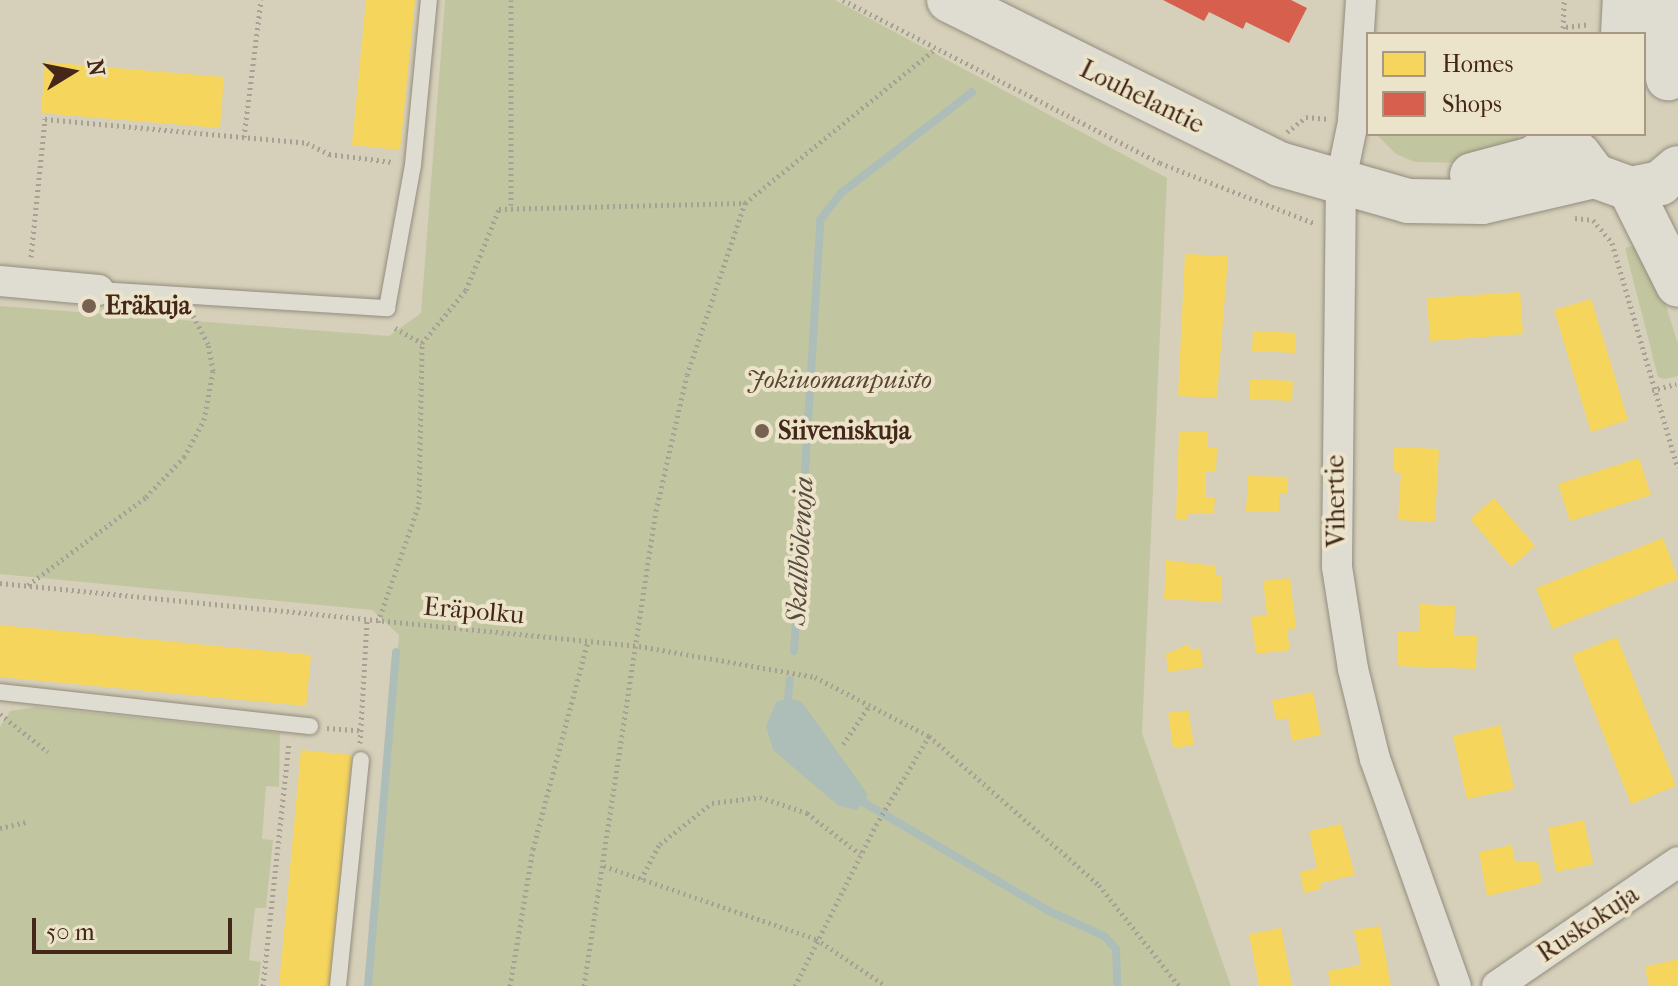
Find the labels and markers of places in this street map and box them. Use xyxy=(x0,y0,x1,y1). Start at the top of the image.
place label: Eräkuja xyxy=(105,290,191,322)
marker: Eräkuja xyxy=(80,297,98,315)
place label: Siiveniskuja xyxy=(778,415,911,447)
marker: Siiveniskuja xyxy=(753,422,771,440)

